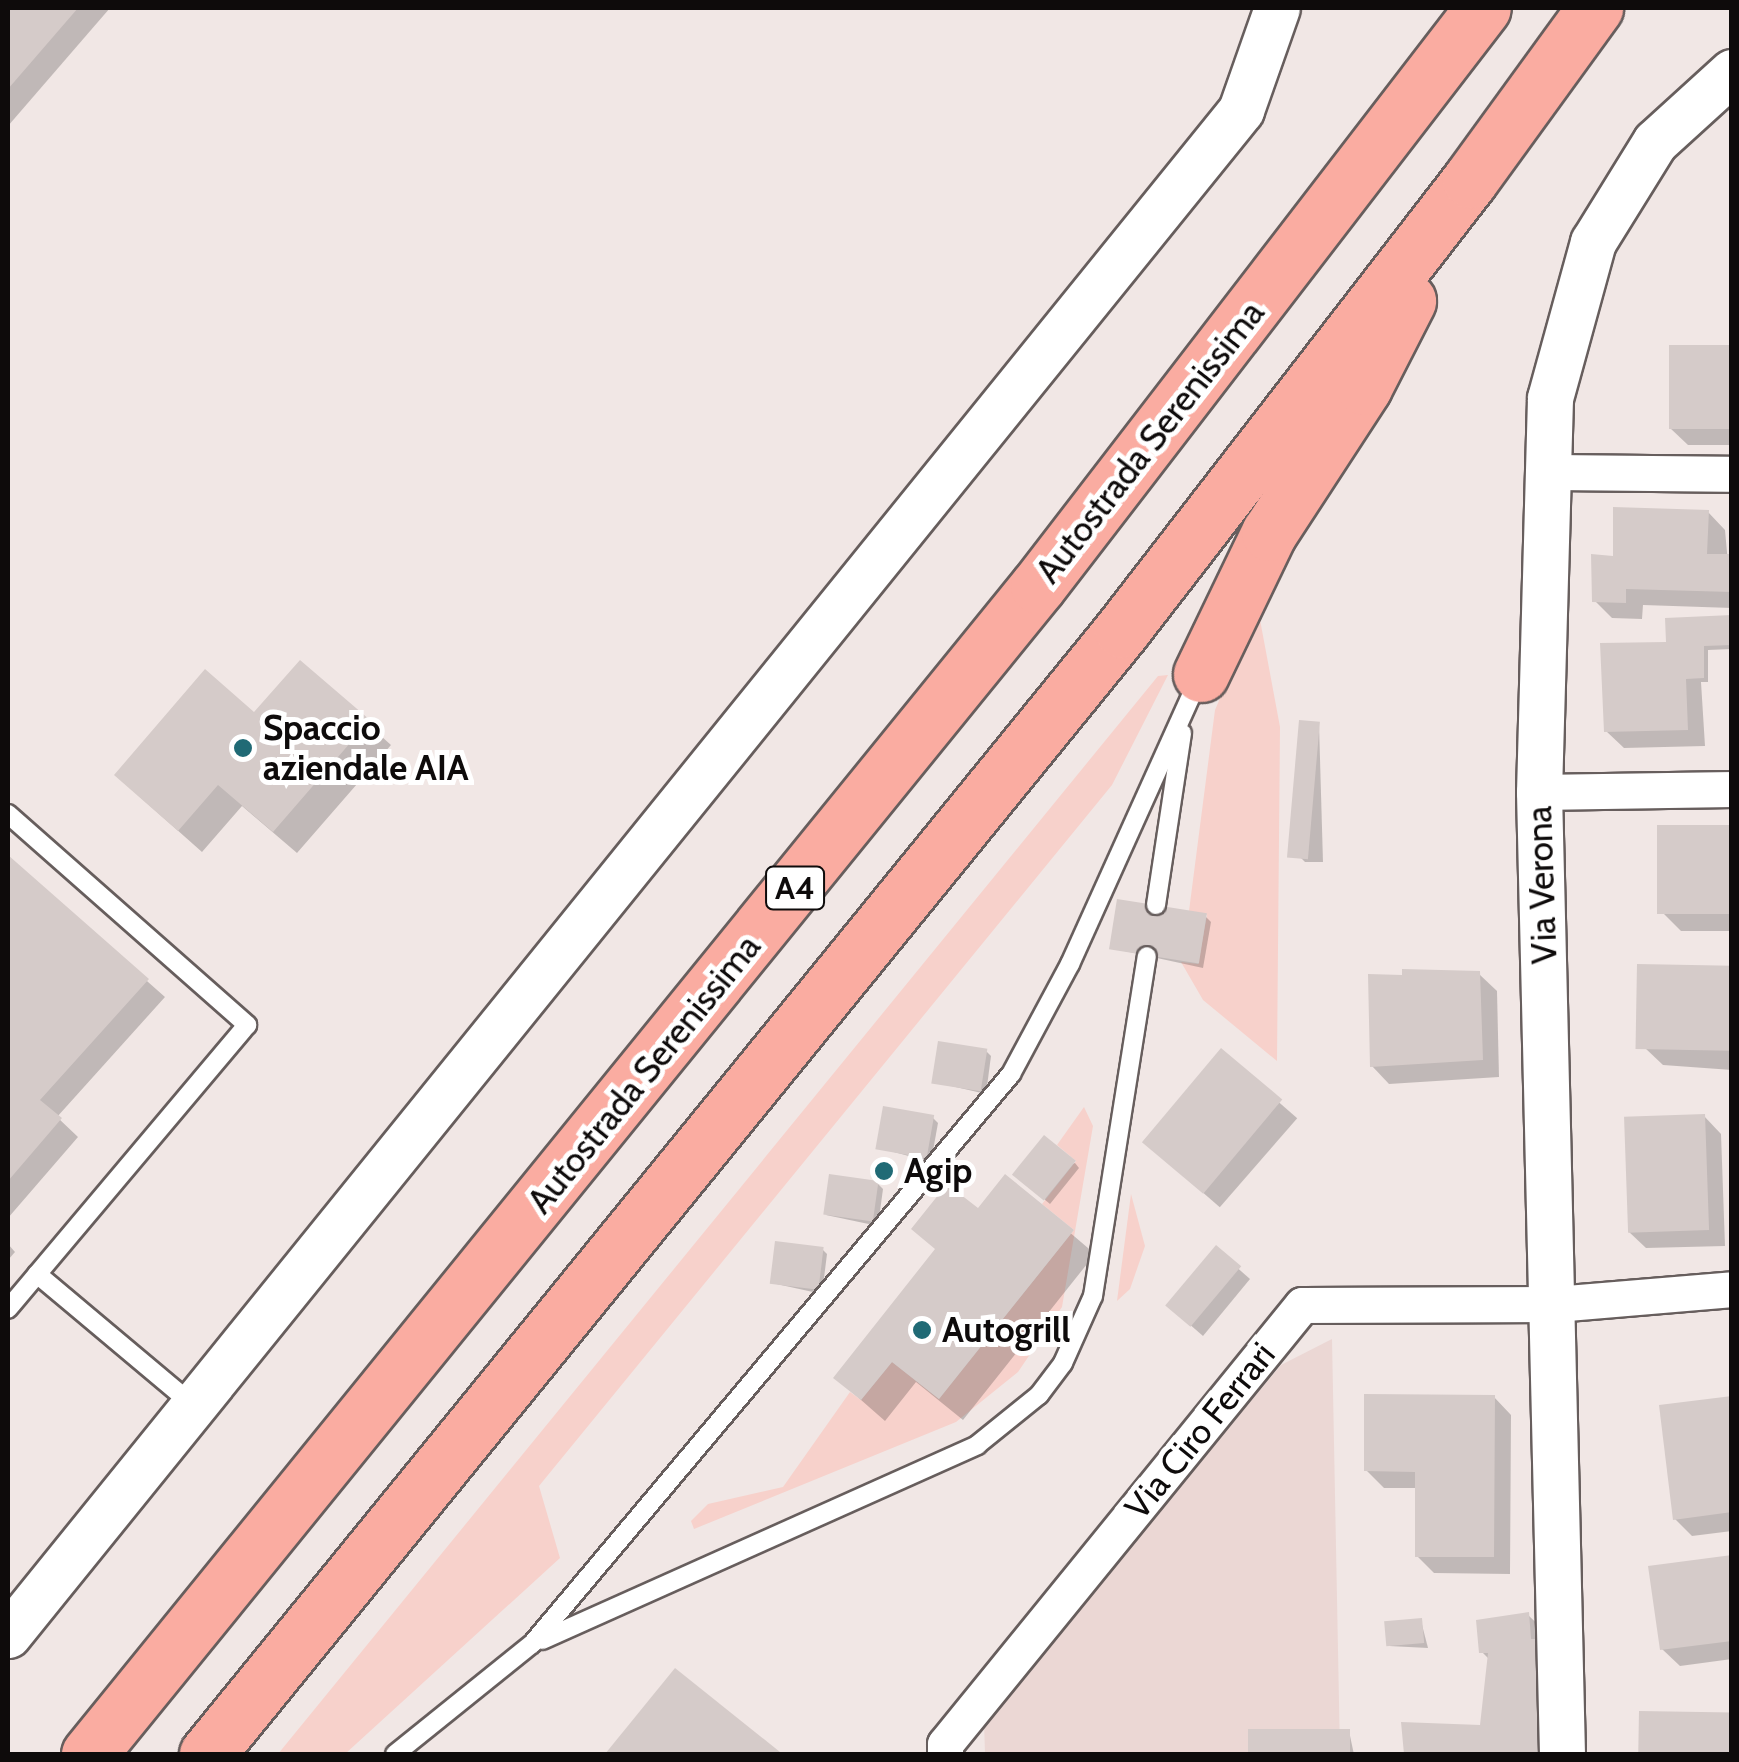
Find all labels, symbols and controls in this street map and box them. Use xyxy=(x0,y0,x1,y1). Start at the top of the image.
street label: Autostrada Serenissima xyxy=(1027,293,1273,591)
place label: Spaccio aziendale AIA xyxy=(263,707,469,789)
marker: Spaccio aziendale AIA xyxy=(232,737,254,759)
street label: Via Verona xyxy=(1518,805,1566,965)
road number: A4 xyxy=(765,861,825,915)
street label: Autostrada Serenissima xyxy=(519,926,769,1222)
place label: Agip xyxy=(904,1150,972,1192)
marker: Agip xyxy=(873,1160,895,1182)
place label: Autogrill xyxy=(942,1309,1071,1351)
marker: Autogrill xyxy=(911,1319,933,1341)
street label: Via Ciro Ferrari xyxy=(1116,1334,1284,1528)

